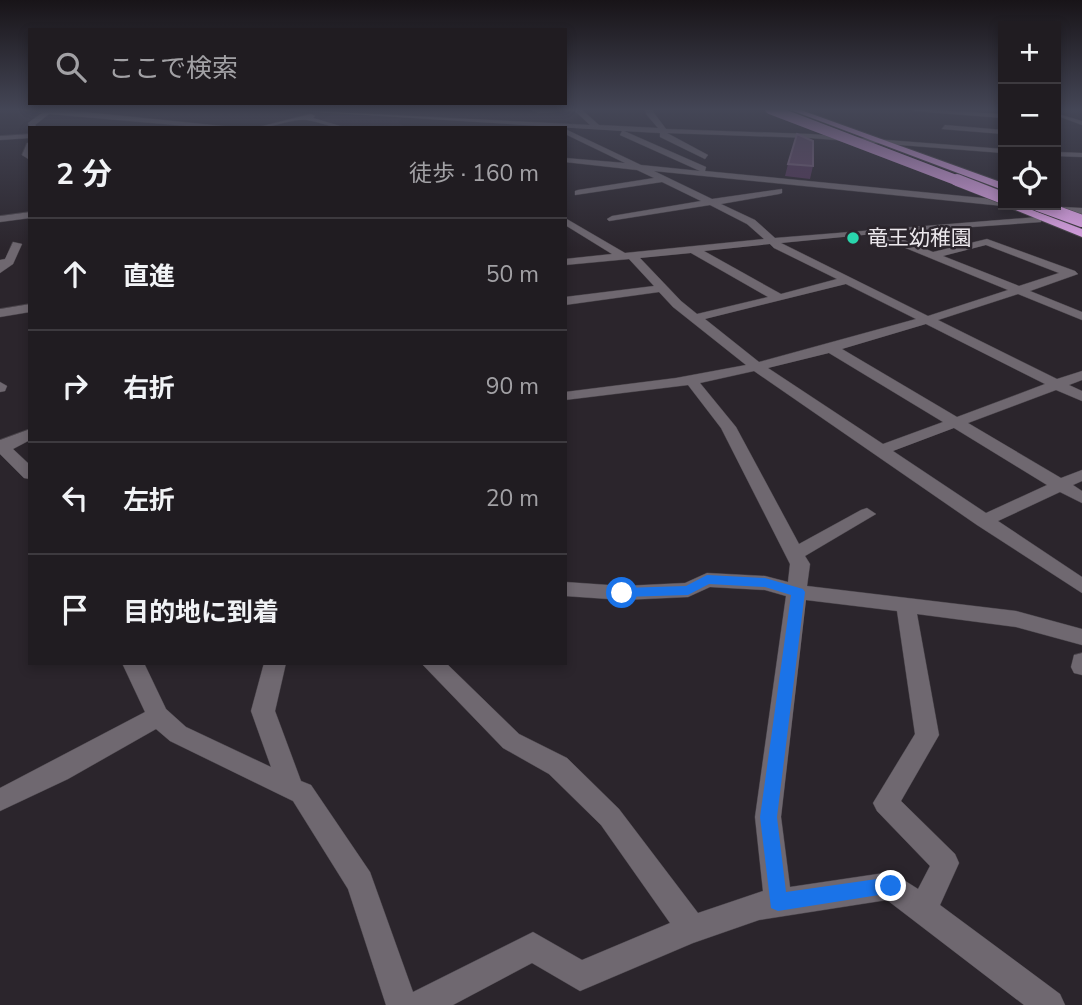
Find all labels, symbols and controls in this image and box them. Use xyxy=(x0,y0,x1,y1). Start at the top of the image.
map controls xyxy=(998,21,1061,210)
button: + xyxy=(998,21,1061,84)
search box xyxy=(28,28,567,105)
icon: search xyxy=(52,48,90,86)
text: ここで検索 xyxy=(108,51,238,86)
button: − xyxy=(998,84,1061,147)
button: locate xyxy=(998,147,1061,210)
text: 2 分 xyxy=(56,154,112,195)
text: 徒歩 · 160 m xyxy=(409,158,539,189)
place label: 竜王幼稚園 xyxy=(867,224,972,252)
marker: 竜王幼稚園 xyxy=(845,230,861,246)
icon: ahead xyxy=(56,255,94,293)
text: 直進 xyxy=(123,259,175,294)
text: 50 m xyxy=(486,259,539,290)
icon: right xyxy=(56,367,94,405)
text: 右折 xyxy=(123,371,175,406)
text: 90 m xyxy=(486,371,539,402)
icon: left xyxy=(56,479,94,517)
text: 左折 xyxy=(123,483,175,518)
text: 20 m xyxy=(486,483,539,514)
route start xyxy=(606,577,637,608)
icon: arrive xyxy=(56,591,94,629)
text: 目的地に到着 xyxy=(123,595,279,630)
route end xyxy=(875,870,906,901)

